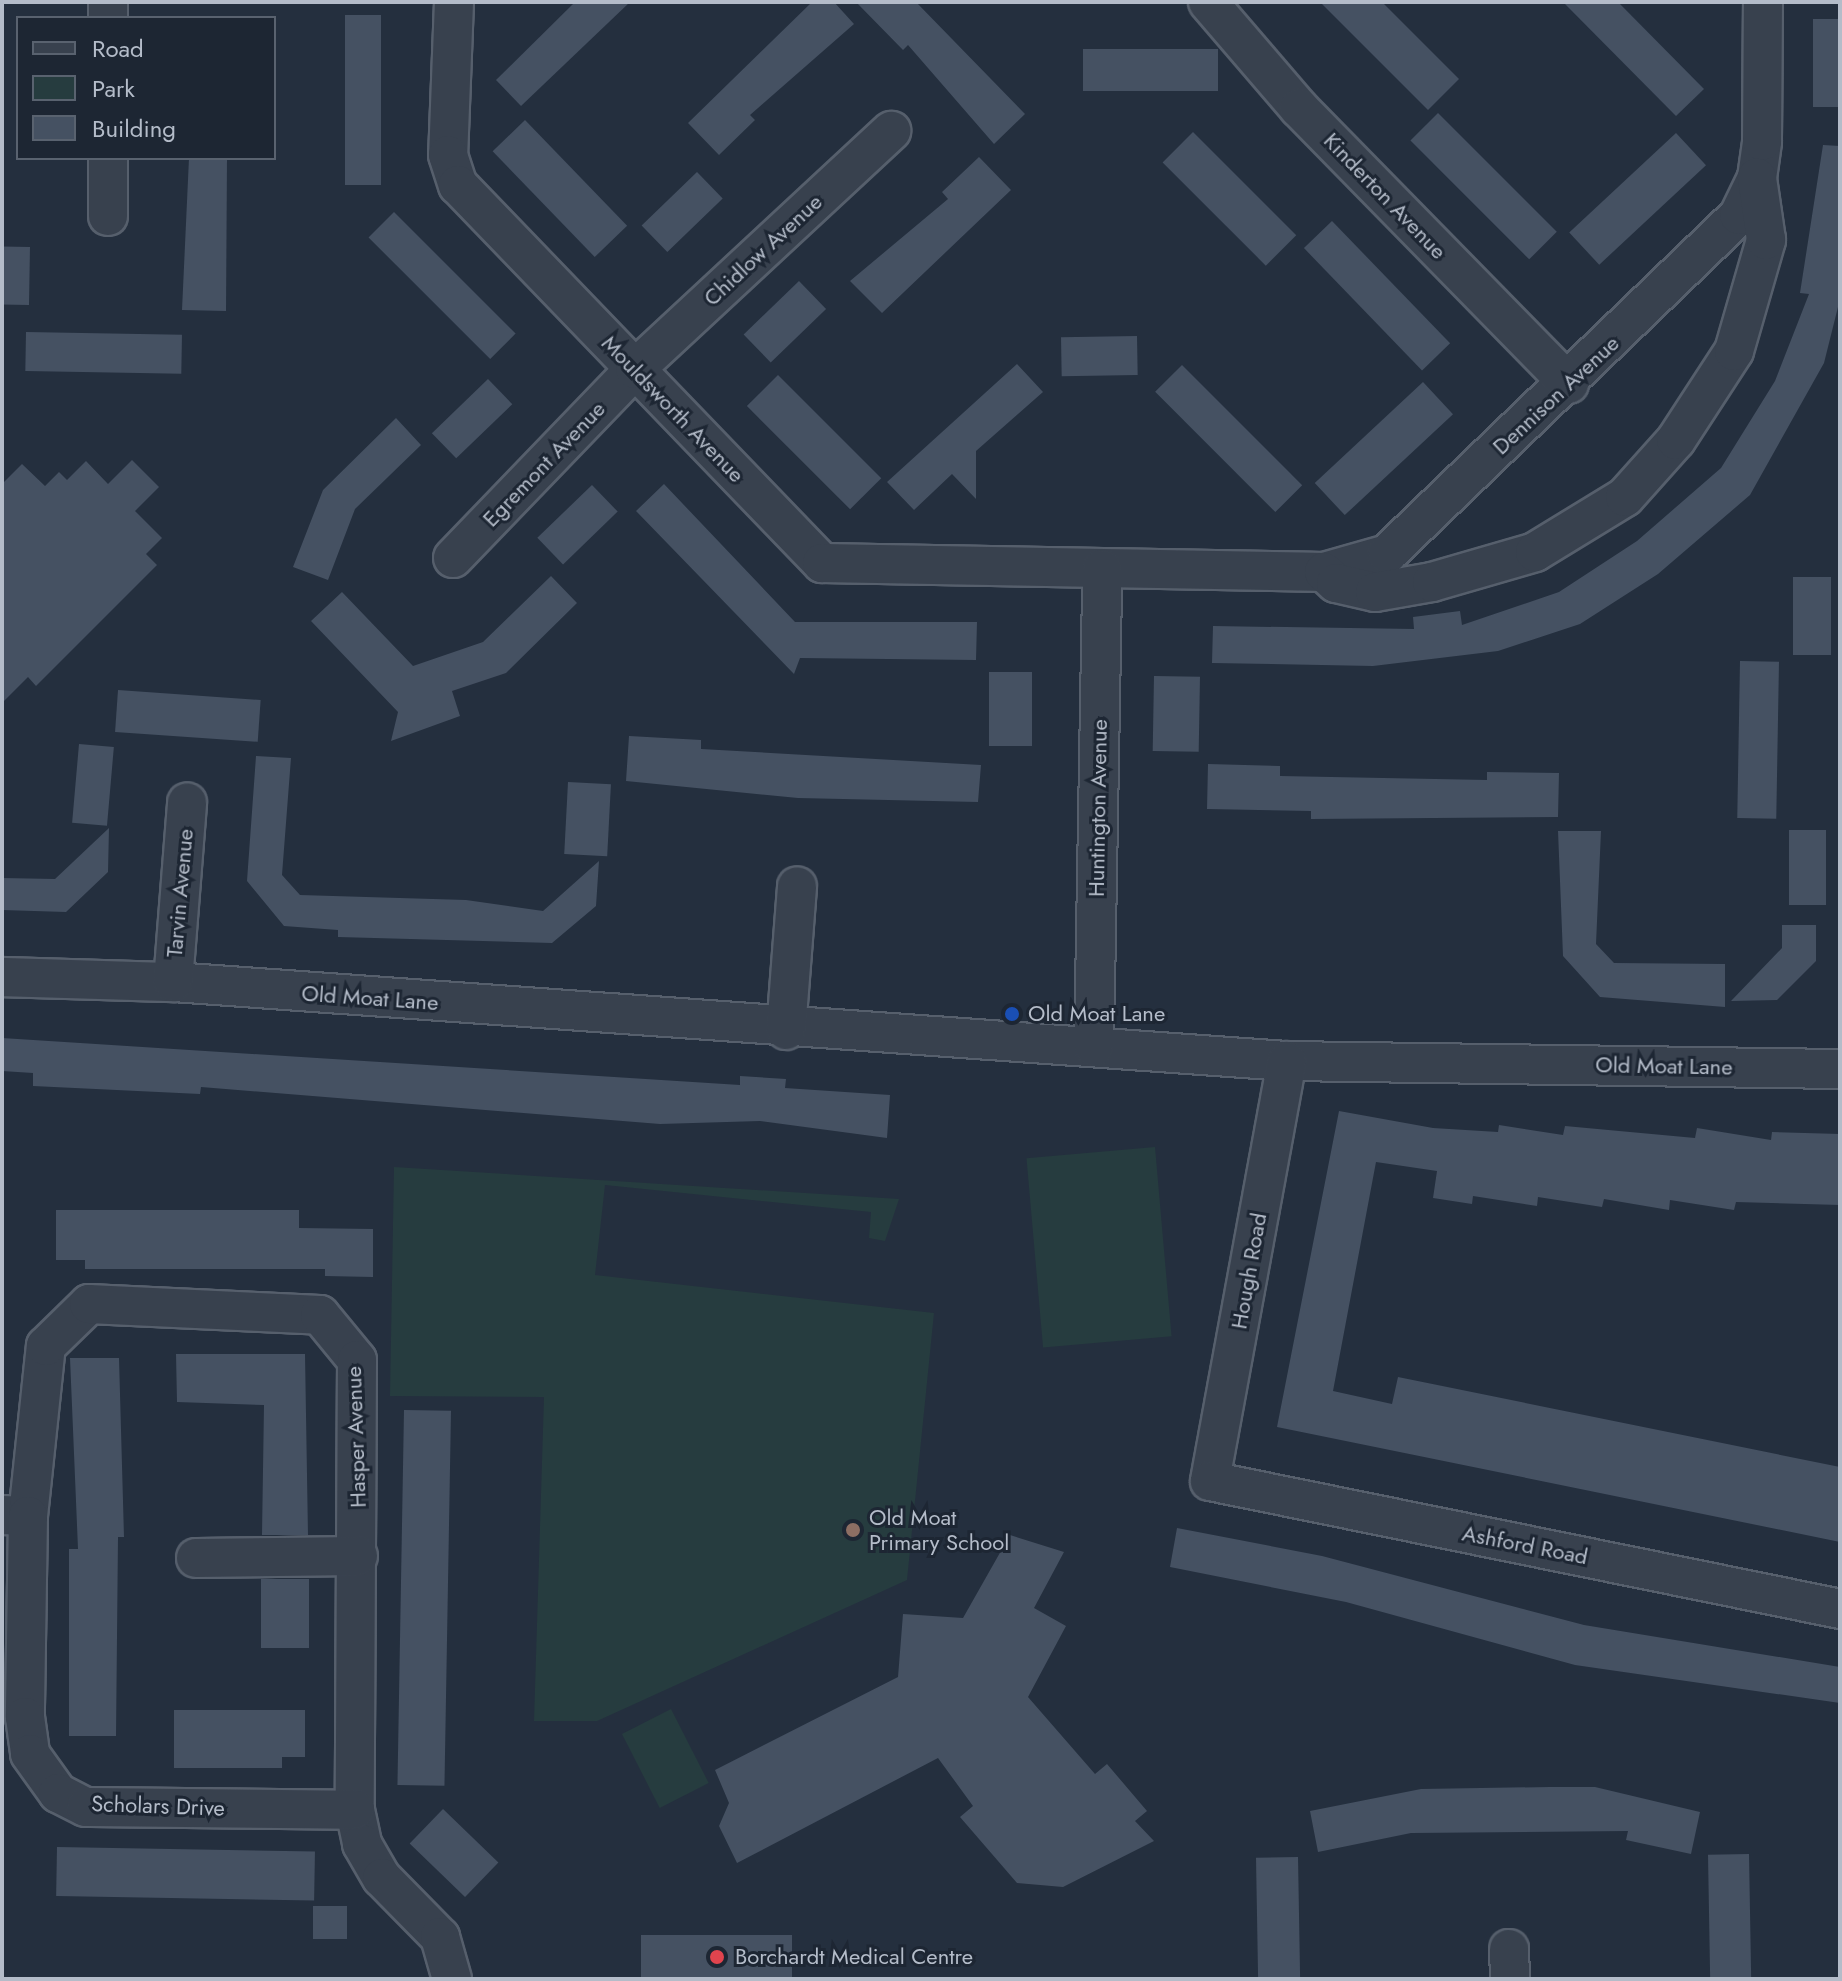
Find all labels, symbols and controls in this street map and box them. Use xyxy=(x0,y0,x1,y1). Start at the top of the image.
legend xyxy=(16,16,276,160)
text: Road xyxy=(92,31,144,66)
text: Park xyxy=(92,71,135,106)
text: Building xyxy=(92,111,176,146)
street label: Kinderton Avenue xyxy=(1318,127,1452,265)
street label: Chidlow Avenue xyxy=(699,189,827,311)
street label: Mouldsworth Avenue xyxy=(596,330,750,488)
street label: Dennison Avenue xyxy=(1488,330,1624,460)
street label: Egremont Avenue xyxy=(477,396,611,532)
street label: Huntington Avenue xyxy=(1083,719,1113,897)
street label: Tarvin Avenue xyxy=(161,828,199,958)
street label: Old Moat Lane xyxy=(301,980,439,1016)
place label: Old Moat Lane xyxy=(1028,1001,1165,1027)
marker: Old Moat Lane xyxy=(1003,1005,1021,1023)
street label: Old Moat Lane xyxy=(1595,1052,1733,1080)
street label: Hough Road xyxy=(1226,1211,1272,1331)
street label: Hasper Avenue xyxy=(340,1366,372,1508)
place label: Old Moat Primary School xyxy=(869,1504,1009,1556)
street label: Ashford Road xyxy=(1460,1520,1590,1570)
marker: Old Moat Primary School xyxy=(844,1521,862,1539)
street label: Scholars Drive xyxy=(91,1790,225,1822)
place label: Borchardt Medical Centre xyxy=(735,1944,973,1970)
marker: Borchardt Medical Centre xyxy=(706,1946,728,1968)

